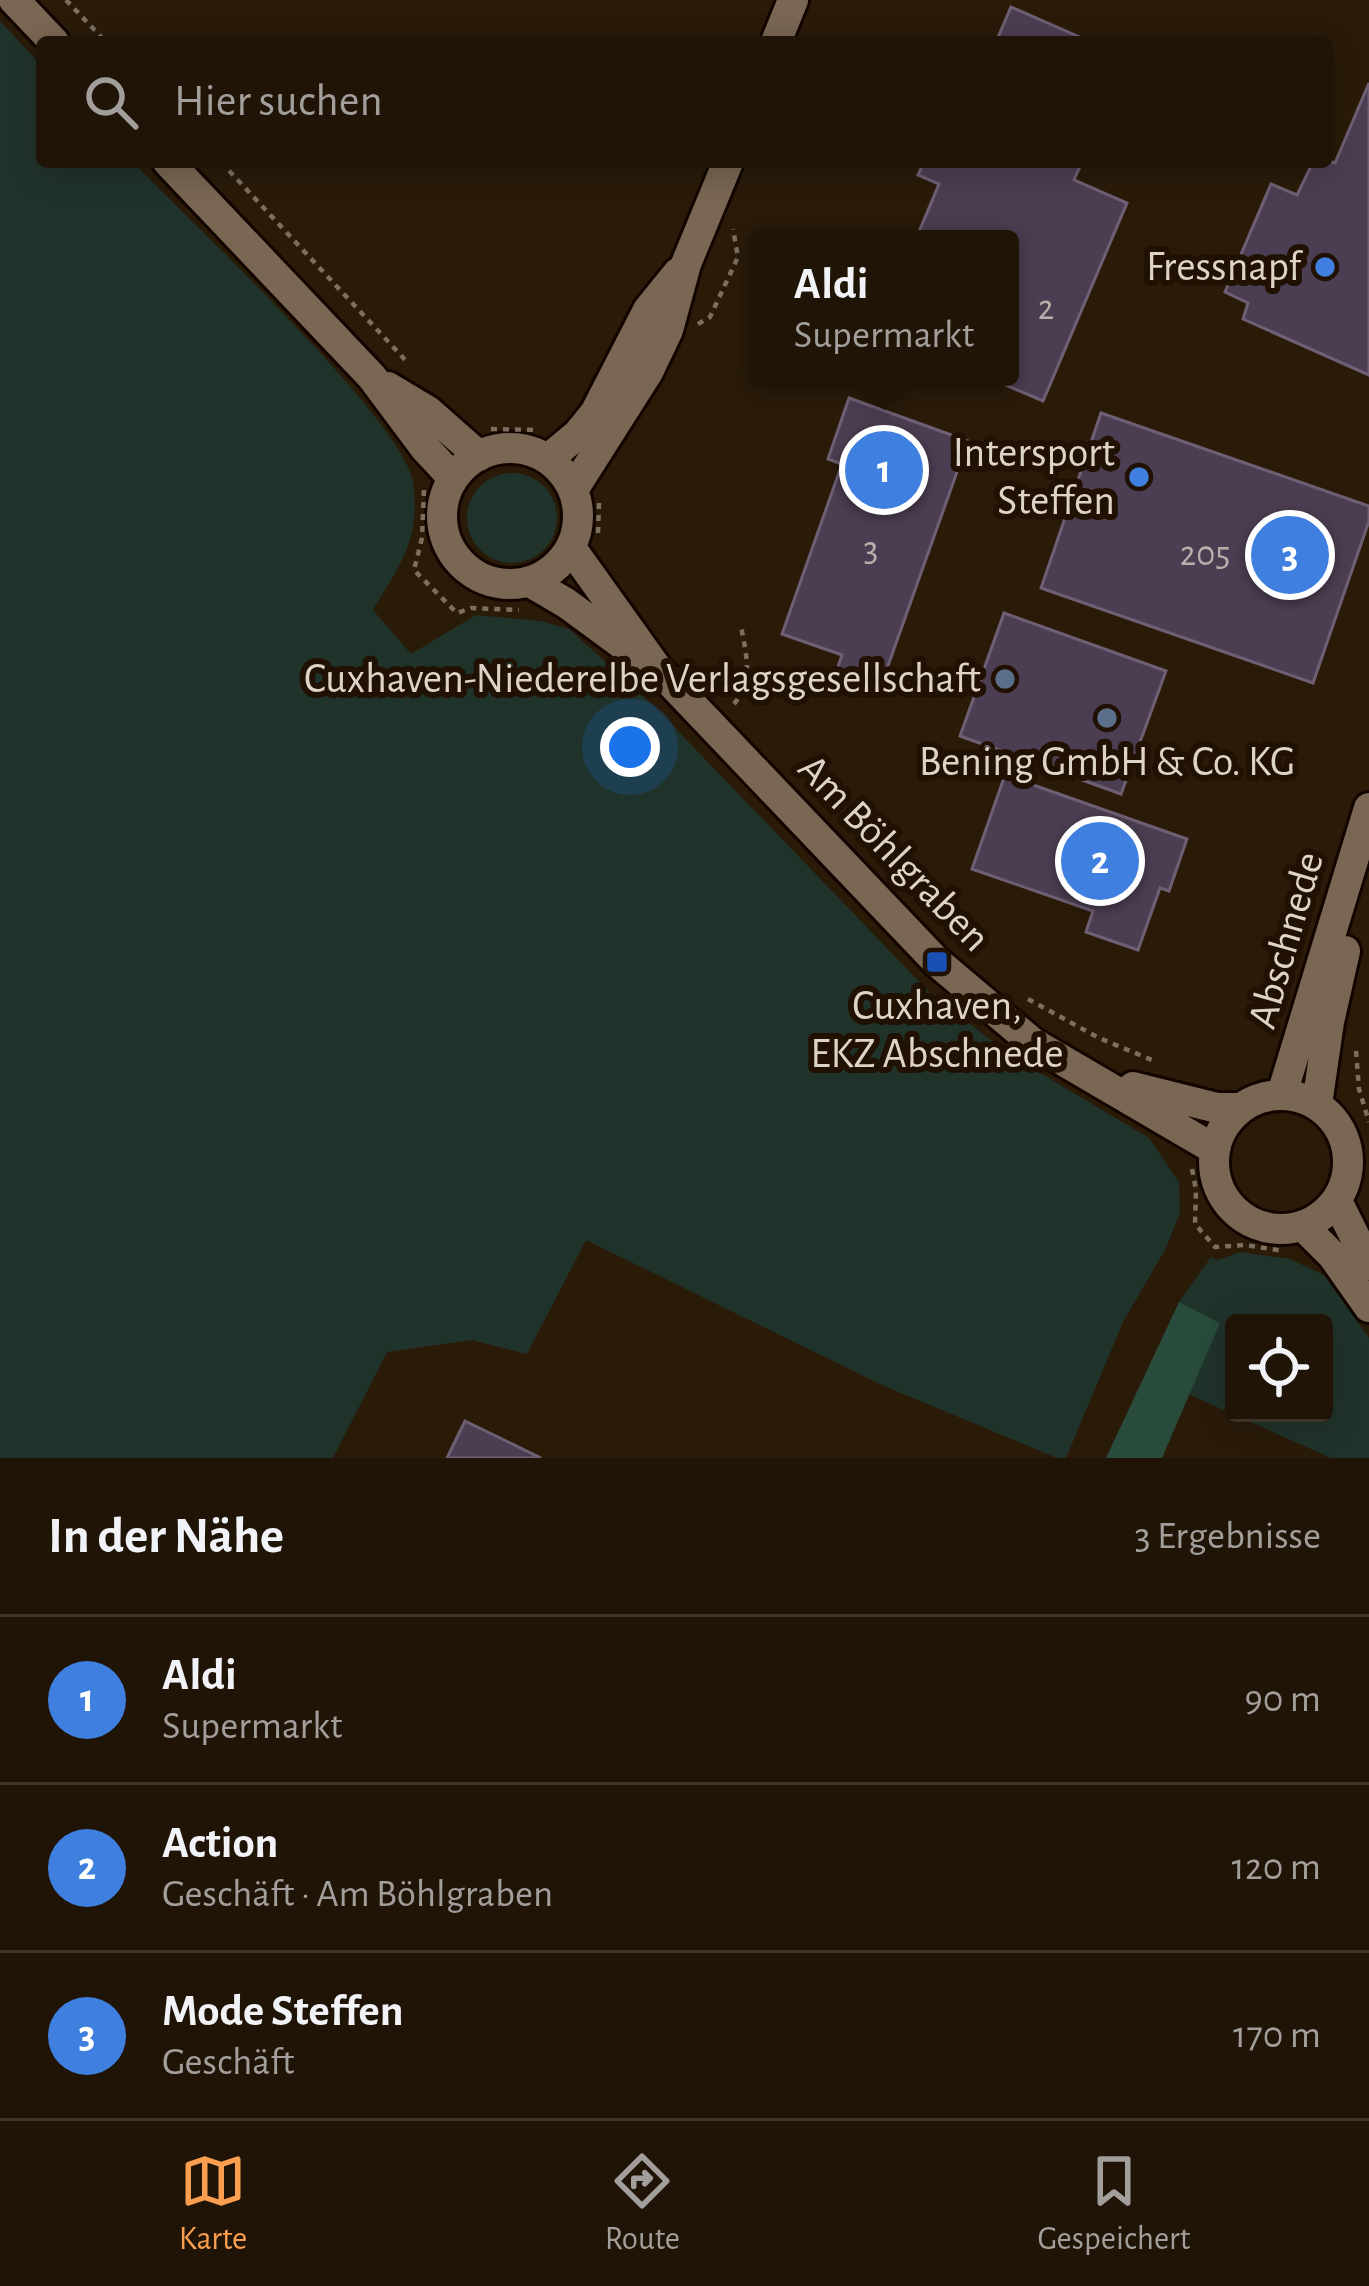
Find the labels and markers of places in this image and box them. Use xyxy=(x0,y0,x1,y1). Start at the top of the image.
place label: Fressnapf xyxy=(1146,246,1303,288)
marker: Fressnapf xyxy=(1312,254,1338,280)
pin: 1 xyxy=(845,425,923,515)
place label: Intersport Steffen xyxy=(953,432,1115,522)
marker: Intersport Steffen xyxy=(1126,464,1152,490)
pin: 3 xyxy=(1251,510,1329,600)
place label: Cuxhaven-Niederelbe Verlagsgesellschaft xyxy=(304,658,981,700)
marker: Cuxhaven-Niederelbe Verlagsgesellschaft xyxy=(992,666,1018,692)
marker: Bening GmbH & Co. KG xyxy=(1094,705,1120,731)
place label: Bening GmbH & Co. KG xyxy=(919,741,1295,783)
pin: 2 xyxy=(1061,816,1139,906)
marker: Cuxhaven, EKZ Abschnede xyxy=(924,949,950,975)
place label: Cuxhaven, EKZ Abschnede xyxy=(810,985,1064,1075)

